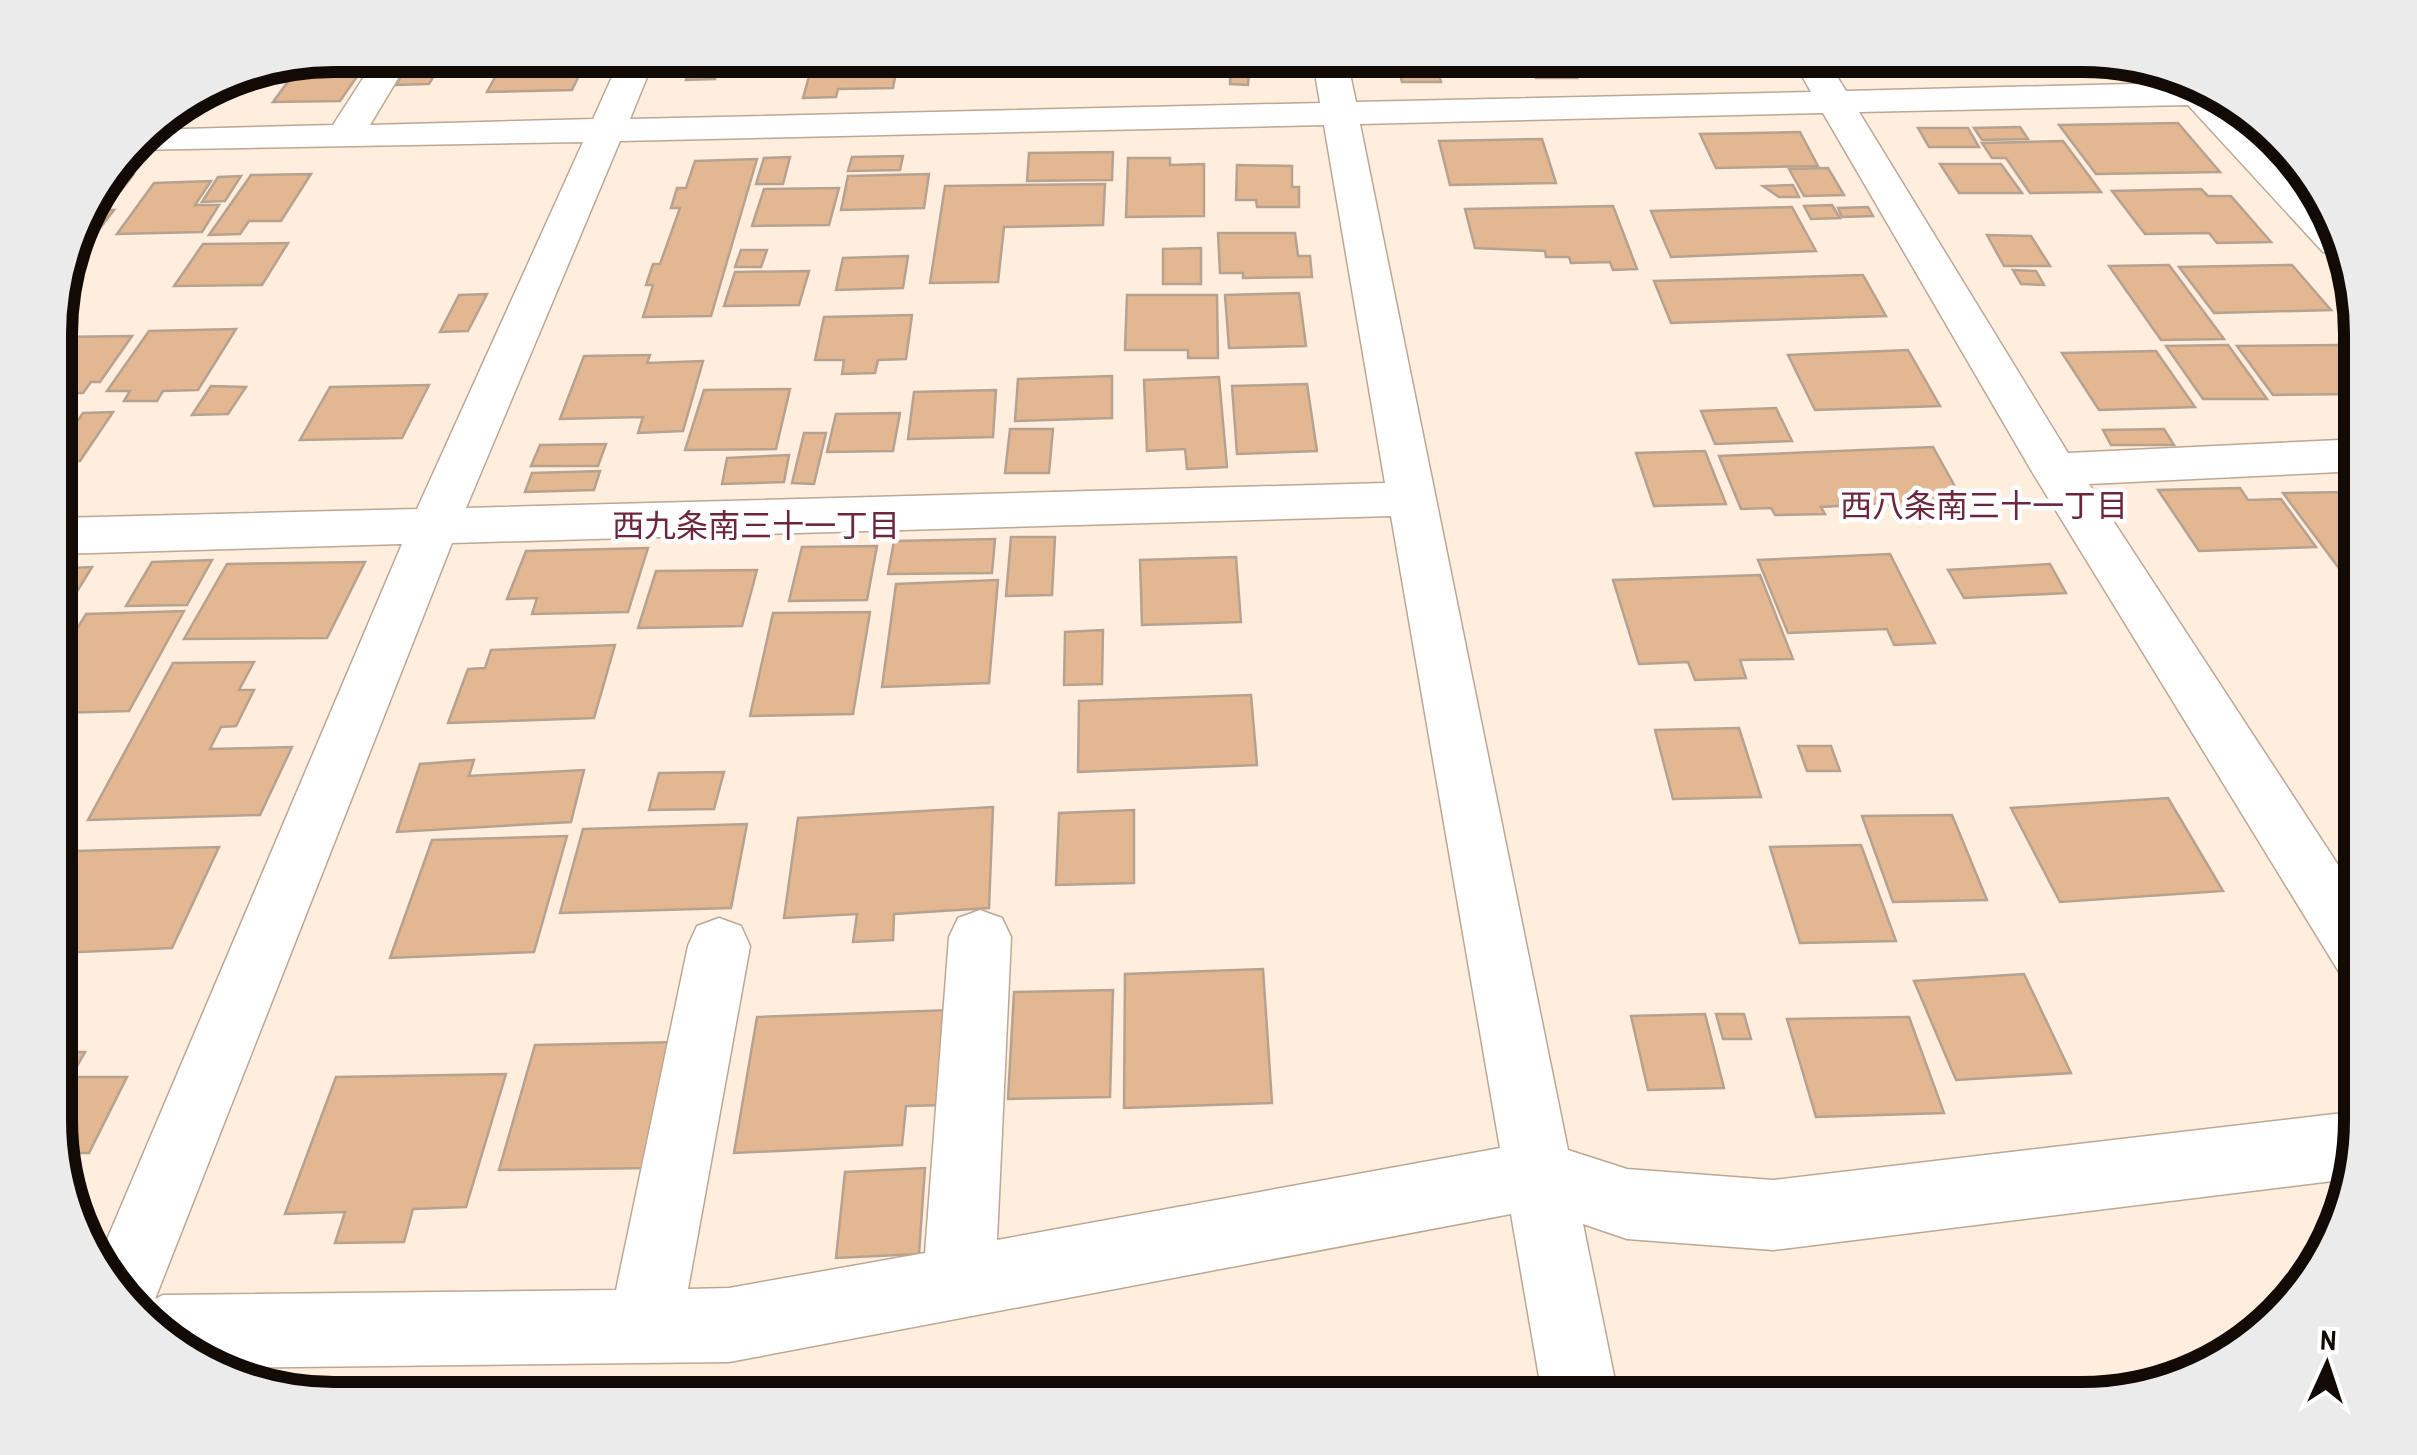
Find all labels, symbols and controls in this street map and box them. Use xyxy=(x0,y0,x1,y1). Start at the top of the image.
district label: 西八条南三十一丁目 xyxy=(1840,484,2128,527)
district label: 西九条南三十一丁目 xyxy=(612,504,900,547)
north arrow xyxy=(2277,1315,2377,1415)
text: N xyxy=(2319,1321,2338,1359)

